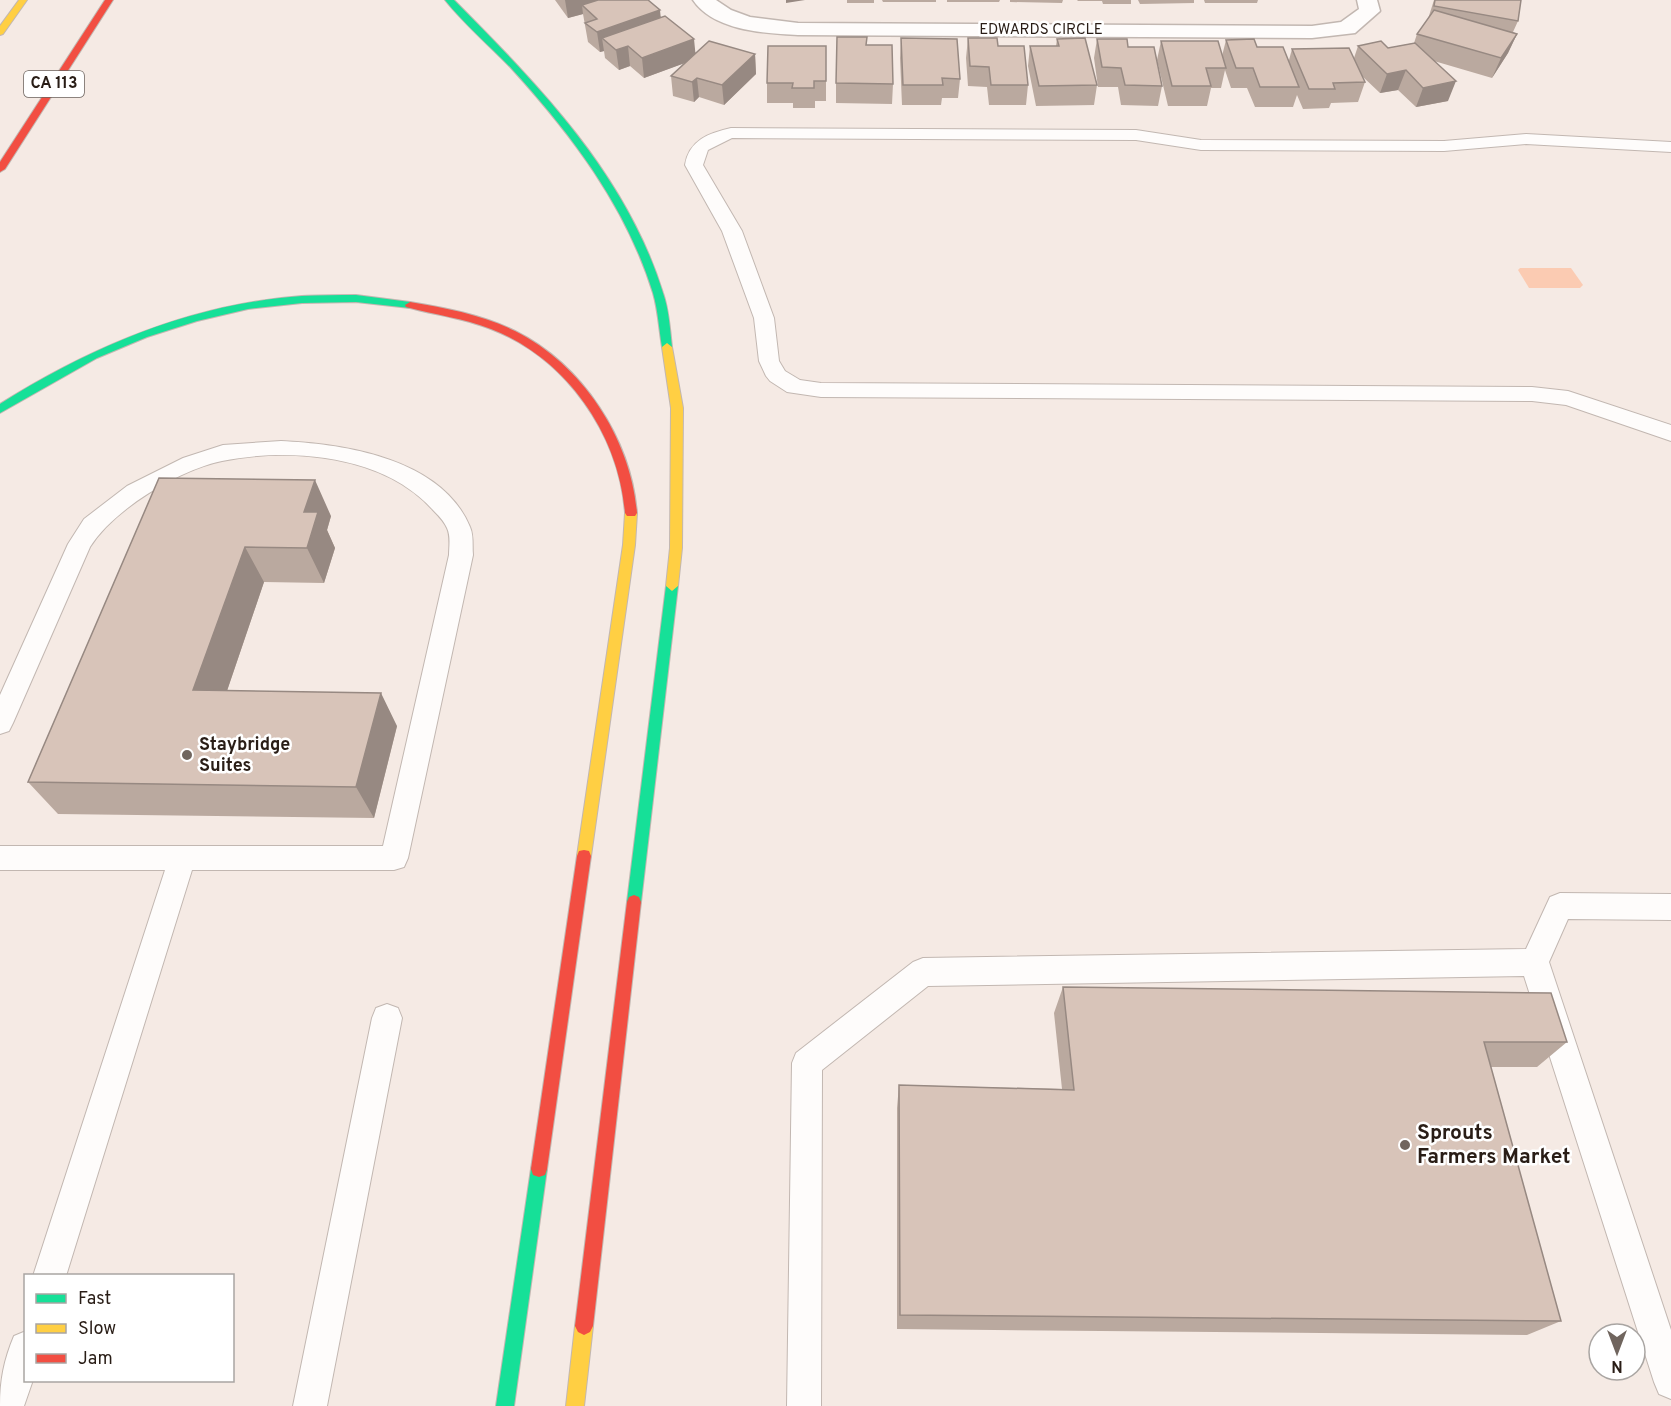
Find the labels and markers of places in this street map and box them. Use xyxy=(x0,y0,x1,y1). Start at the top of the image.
place label: Staybridge Suites xyxy=(199,734,290,778)
marker: Staybridge Suites xyxy=(180,748,194,762)
place label: Sprouts Farmers Market xyxy=(1417,1120,1571,1171)
marker: Sprouts Farmers Market xyxy=(1398,1138,1412,1152)

